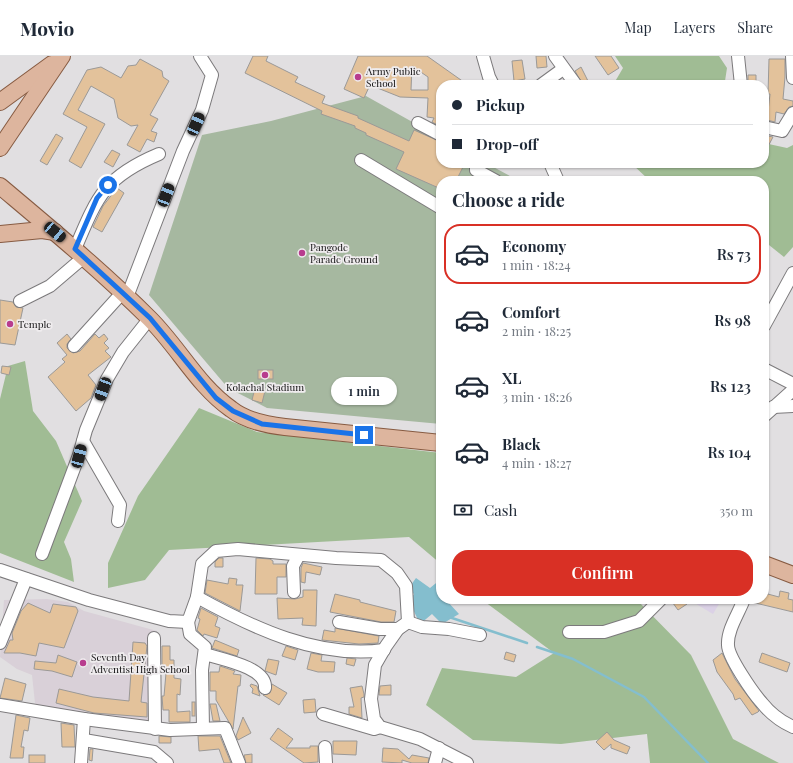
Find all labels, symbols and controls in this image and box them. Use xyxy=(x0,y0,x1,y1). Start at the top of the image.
text: Movio xyxy=(20,15,74,41)
text: Map xyxy=(624,18,652,37)
text: Layers xyxy=(674,18,715,37)
text: Share xyxy=(737,18,773,37)
place label: Army Public School xyxy=(365,64,421,90)
marker: Army Public School xyxy=(353,72,363,82)
text: Pickup xyxy=(476,95,525,115)
car xyxy=(186,111,206,137)
text: Drop-off xyxy=(476,134,538,154)
route start xyxy=(99,176,117,194)
car xyxy=(156,182,176,208)
text: Choose a ride xyxy=(452,188,565,212)
car xyxy=(42,220,68,244)
icon: car xyxy=(454,236,490,272)
text: Economy xyxy=(502,236,566,256)
place label: Pangode Parade Ground xyxy=(310,240,378,266)
text: Rs 73 xyxy=(717,244,751,264)
marker: Pangode Parade Ground xyxy=(297,248,307,258)
text: 1 min · 18:24 xyxy=(502,256,571,273)
icon: car xyxy=(454,302,490,338)
text: Comfort xyxy=(502,302,560,322)
text: Rs 98 xyxy=(714,310,751,330)
place label: Temple xyxy=(18,317,51,331)
marker: Temple xyxy=(5,319,15,329)
text: 2 min · 18:25 xyxy=(502,322,571,339)
icon: car xyxy=(454,368,490,404)
text: XL xyxy=(502,368,522,388)
marker: Kolachal Stadium xyxy=(260,370,270,380)
car xyxy=(93,376,113,402)
text: Rs 123 xyxy=(710,376,751,396)
callout: 1 min xyxy=(331,377,397,405)
place label: Kolachal Stadium xyxy=(226,380,304,394)
text: 1 min xyxy=(348,382,380,399)
text: 3 min · 18:26 xyxy=(502,388,572,405)
route end xyxy=(355,426,373,444)
icon: car xyxy=(454,434,490,470)
text: Black xyxy=(502,434,541,454)
text: Rs 104 xyxy=(708,442,751,462)
car xyxy=(70,443,88,469)
text: 4 min · 18:27 xyxy=(502,454,571,471)
icon: cash xyxy=(452,499,474,521)
text: Cash xyxy=(484,500,517,520)
text: 350 m xyxy=(719,502,753,519)
button: Confirm xyxy=(452,550,753,596)
place label: Seventh Day Adventist High School xyxy=(90,650,190,676)
marker: Seventh Day Adventist High School xyxy=(78,658,88,668)

